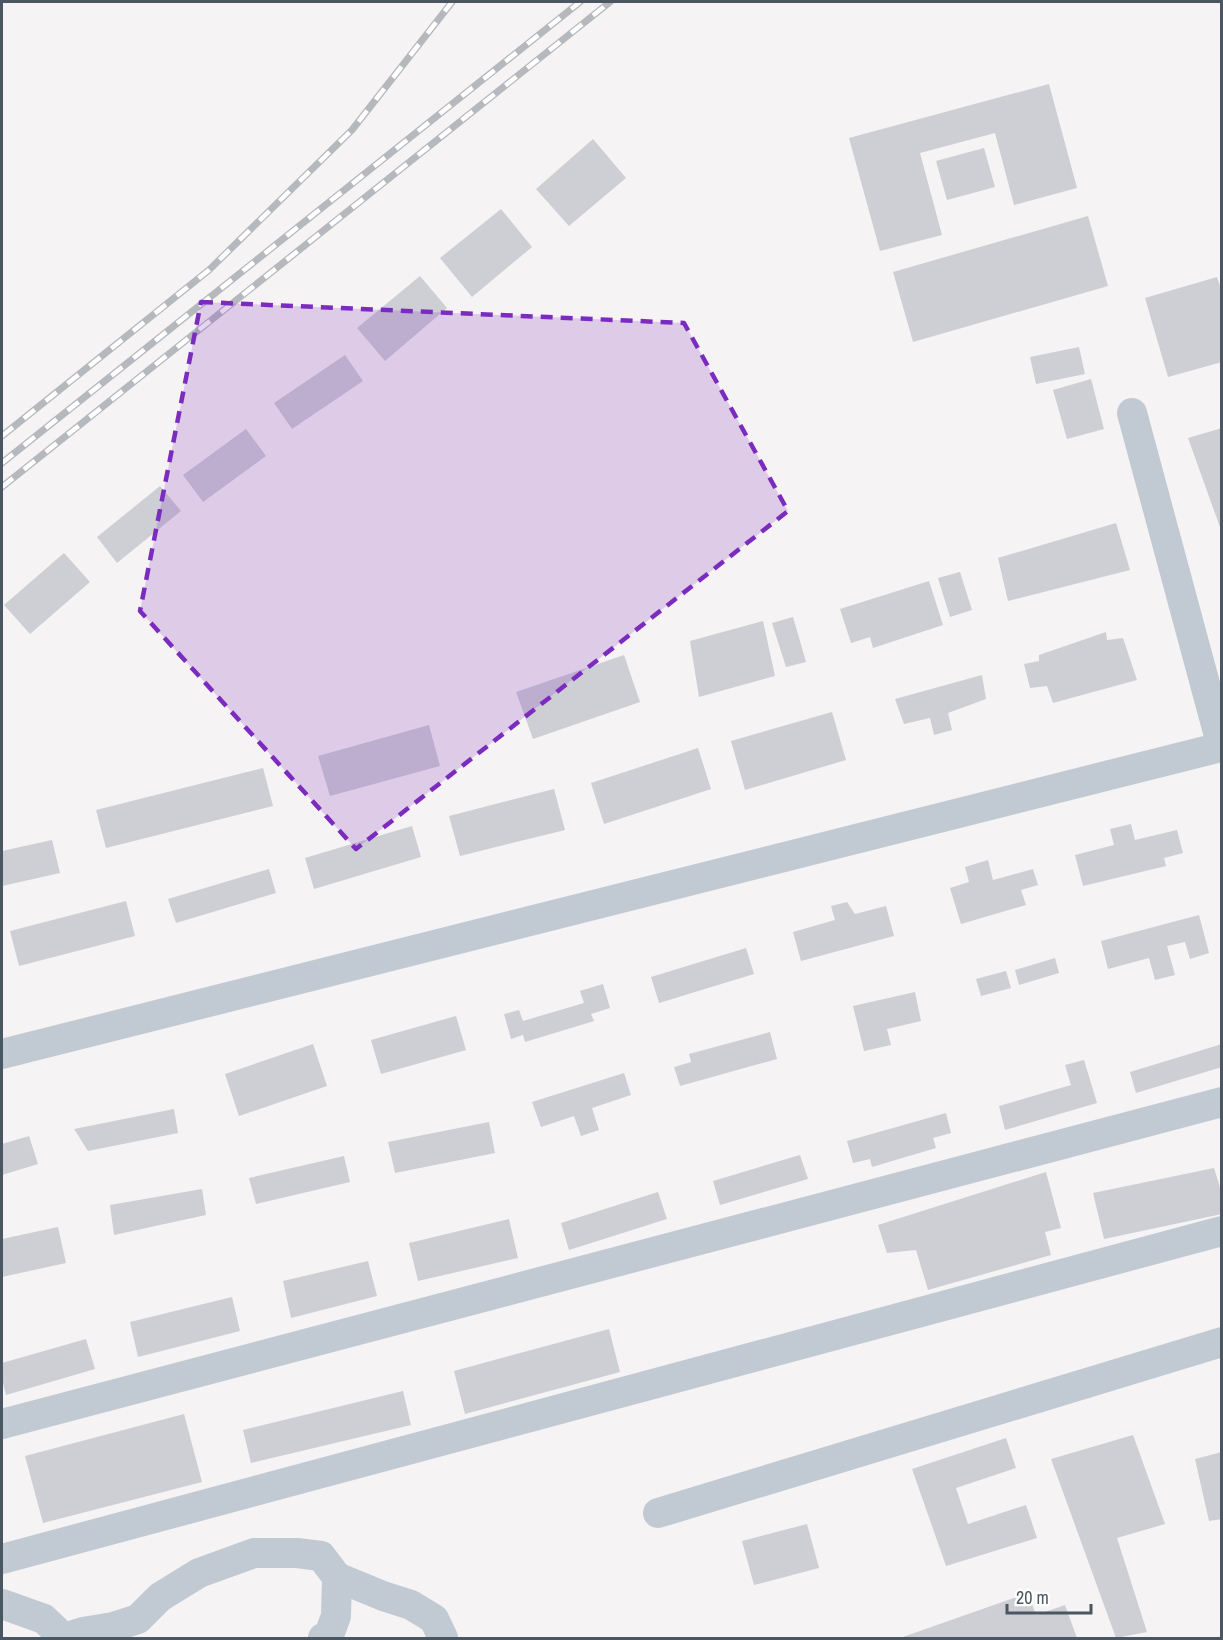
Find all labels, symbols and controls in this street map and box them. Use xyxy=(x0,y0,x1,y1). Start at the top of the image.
scale bar xyxy=(1007,1577,1091,1615)
text: 20 m xyxy=(1016,1585,1049,1610)

